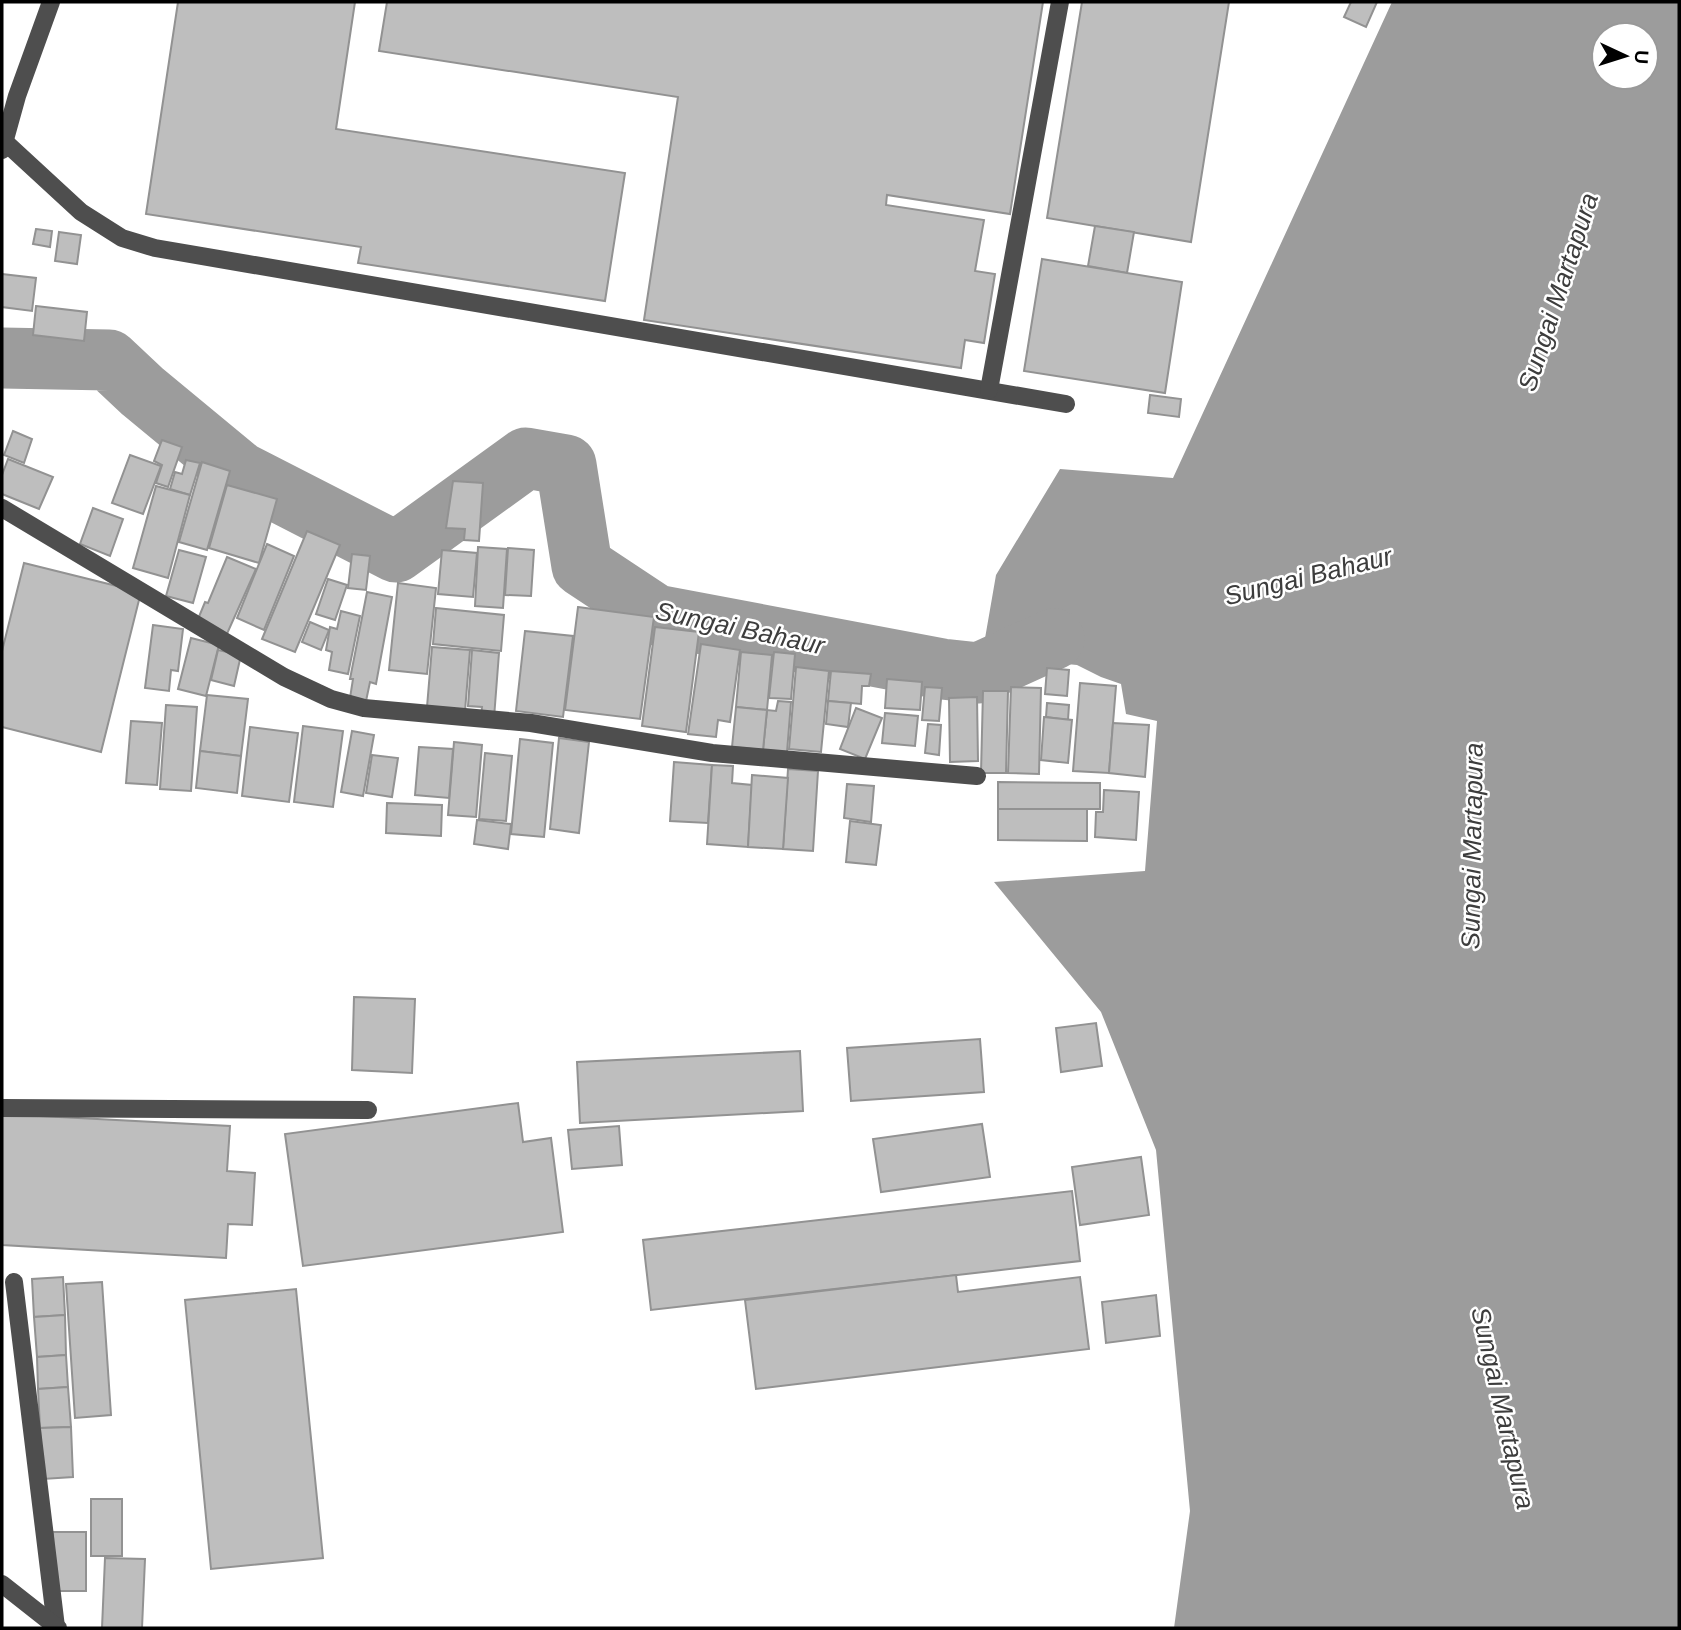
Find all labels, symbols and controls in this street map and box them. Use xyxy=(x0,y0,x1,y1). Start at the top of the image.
north arrow xyxy=(1590,21,1660,91)
text: U xyxy=(1631,50,1652,65)
water label: Sungai Martapura xyxy=(1512,189,1604,395)
water label: Sungai Bahaur xyxy=(1221,540,1396,611)
water label: Sungai Bahaur xyxy=(653,595,829,661)
water label: Sungai Martapura xyxy=(1455,742,1489,950)
water label: Sungai Martapura xyxy=(1465,1304,1541,1512)

